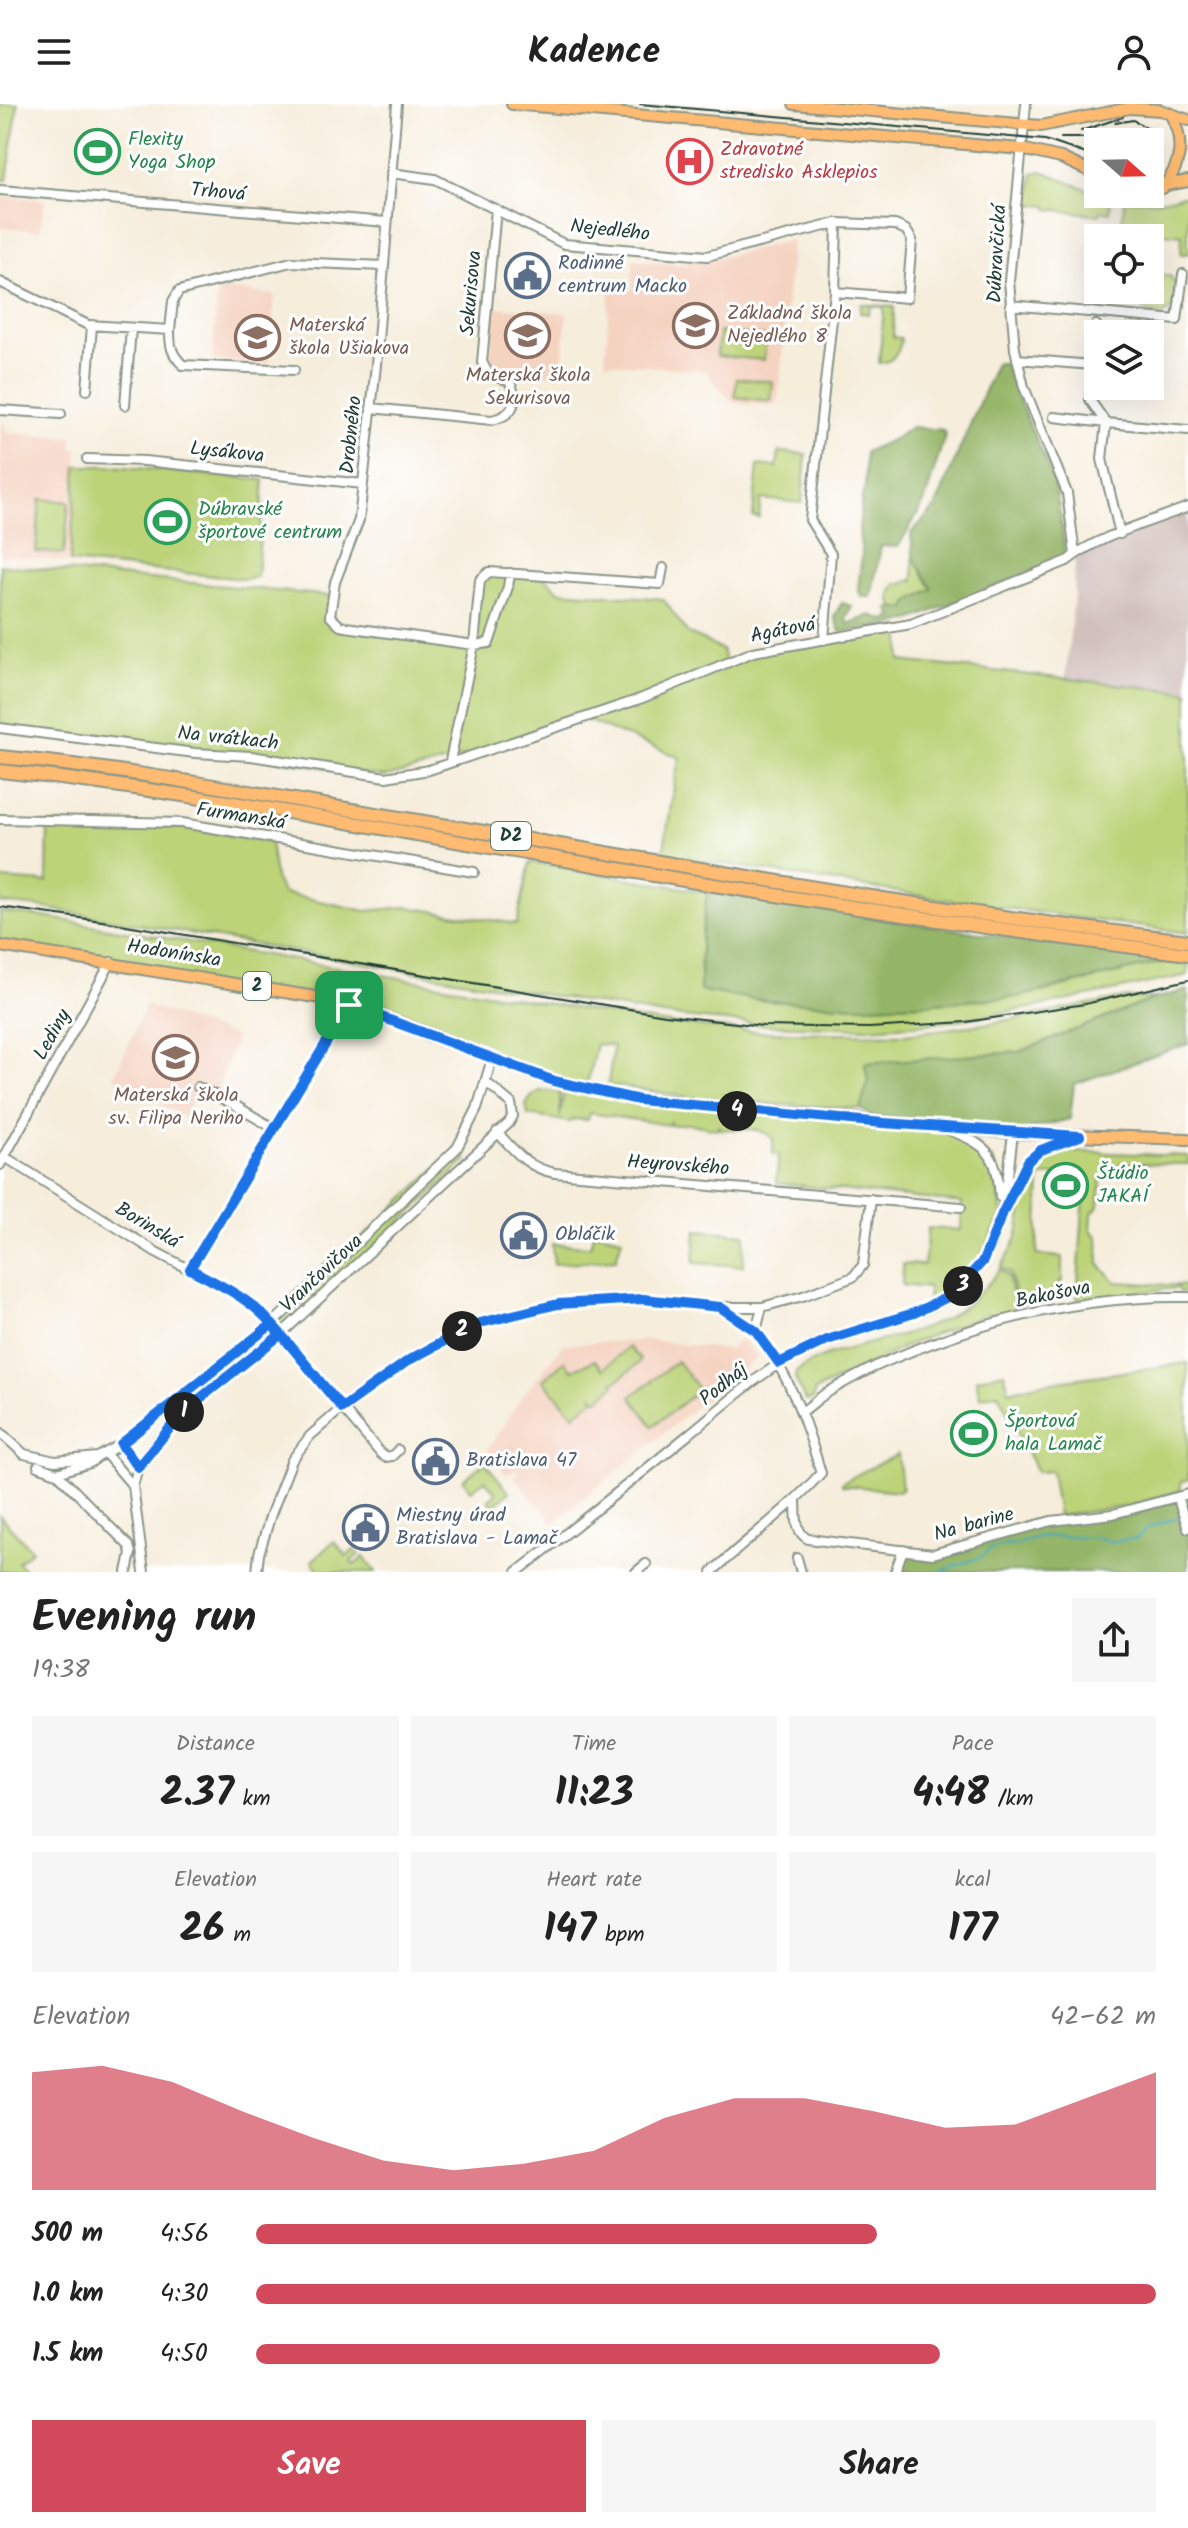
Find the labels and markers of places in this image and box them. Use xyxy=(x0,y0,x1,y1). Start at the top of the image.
place label: Flexity Yoga Shop xyxy=(128,124,216,179)
sports icon: Flexity Yoga Shop xyxy=(73,128,121,176)
place label: Zdravotné stredisko Asklepios xyxy=(720,134,878,189)
hospital icon: Zdravotné stredisko Asklepios xyxy=(665,138,713,186)
place label: Rodinné centrum Macko xyxy=(558,248,687,303)
public building icon: Rodinné centrum Macko xyxy=(503,252,551,300)
place label: Základná škola Nejedlého 8 xyxy=(727,298,852,353)
school or university icon: Základná škola Nejedlého 8 xyxy=(672,302,720,350)
place label: Materská škola Ušiakova xyxy=(289,310,409,365)
school or university icon: Materská škola Sekurisova xyxy=(504,312,552,360)
school or university icon: Materská škola Ušiakova xyxy=(234,314,282,362)
place label: Materská škola Sekurisova xyxy=(465,360,591,415)
place label: Dúbravské športové centrum xyxy=(198,494,342,549)
sports icon: Dúbravské športové centrum xyxy=(143,497,191,545)
pin xyxy=(315,971,383,1039)
school or university icon: Materská škola sv. Filipa Neriho xyxy=(152,1033,200,1081)
place label: Materská škola sv. Filipa Neriho xyxy=(108,1080,244,1135)
pin: 4 xyxy=(717,1091,757,1131)
place label: Štúdio JAKAÍ xyxy=(1097,1158,1152,1213)
sports icon: Štúdio JAKAÍ xyxy=(1042,1162,1090,1210)
public building icon: Obláčik xyxy=(500,1211,548,1259)
place label: Obláčik xyxy=(555,1219,616,1251)
pin: 3 xyxy=(943,1266,983,1306)
pin: 2 xyxy=(442,1311,482,1351)
pin: 1 xyxy=(164,1392,204,1432)
place label: Športová hala Lamač xyxy=(1005,1406,1103,1461)
sports icon: Športová hala Lamač xyxy=(950,1409,998,1457)
public building icon: Bratislava 47 xyxy=(411,1437,459,1485)
place label: Bratislava 47 xyxy=(466,1445,577,1477)
place label: Miestny úrad Bratislava - Lamač xyxy=(396,1500,559,1555)
public building icon: Miestny úrad Bratislava - Lamač xyxy=(341,1503,389,1551)

